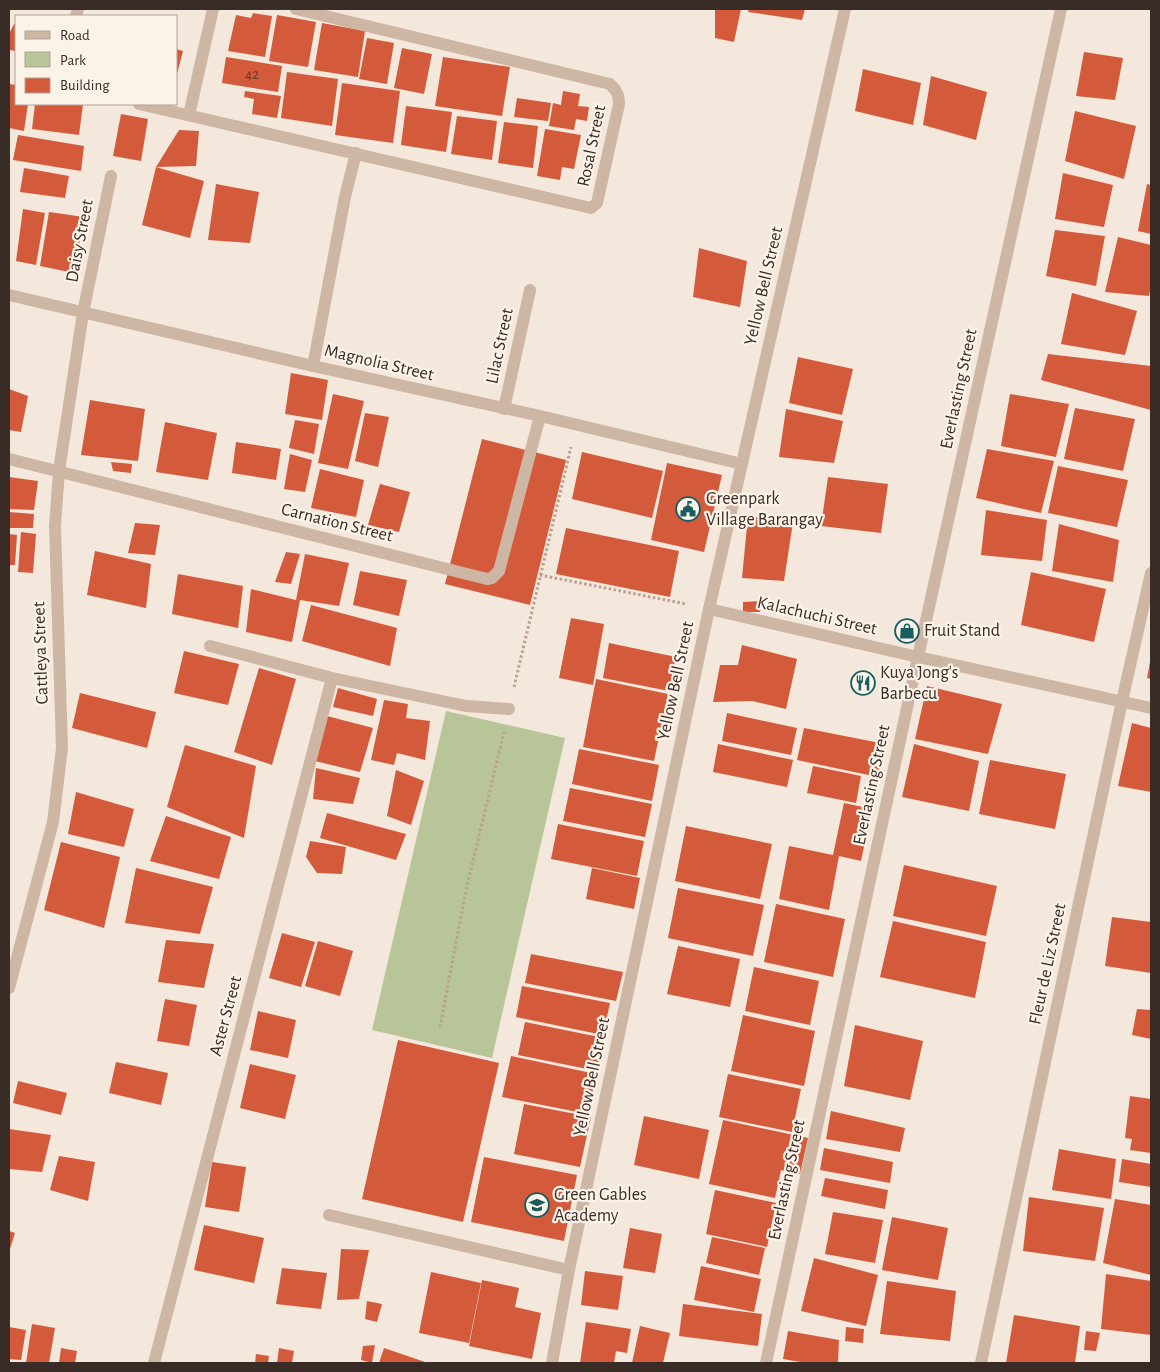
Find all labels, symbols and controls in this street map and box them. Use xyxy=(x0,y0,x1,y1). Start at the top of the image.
legend xyxy=(15,15,178,105)
text: Road xyxy=(60,28,90,43)
text: Park xyxy=(60,53,86,68)
house number: 42 xyxy=(245,67,259,82)
text: Building xyxy=(60,78,110,93)
street label: Rosal Street xyxy=(575,103,609,188)
street label: Daisy Street xyxy=(63,198,97,284)
street label: Yellow Bell Street xyxy=(742,225,786,347)
street label: Lilac Street xyxy=(483,306,517,385)
street label: Everlasting Street xyxy=(937,327,981,451)
street label: Magnolia Street xyxy=(323,342,436,384)
place label: Greenpark Village Barangay xyxy=(706,490,823,529)
public building icon: Greenpark Village Barangay xyxy=(675,496,701,522)
street label: Carnation Street xyxy=(279,500,395,546)
street label: Kalachuchi Street xyxy=(755,593,879,639)
street label: Cattleya Street xyxy=(30,601,52,705)
shop icon: Fruit Stand xyxy=(894,618,920,644)
street label: Yellow Bell Street xyxy=(655,620,697,742)
place label: Fruit Stand xyxy=(924,622,1000,640)
place label: Kuya Jong's Barbecu xyxy=(880,664,958,703)
restaurant icon: Kuya Jong's Barbecu xyxy=(850,670,876,696)
street label: Everlasting Street xyxy=(850,723,894,847)
street label: Fleur de Liz Street xyxy=(1026,901,1070,1026)
street label: Aster Street xyxy=(207,974,245,1058)
street label: Yellow Bell Street xyxy=(571,1016,613,1138)
street label: Everlasting Street xyxy=(765,1118,809,1242)
place label: Green Gables Academy xyxy=(554,1186,647,1225)
school or university icon: Green Gables Academy xyxy=(524,1192,550,1218)

